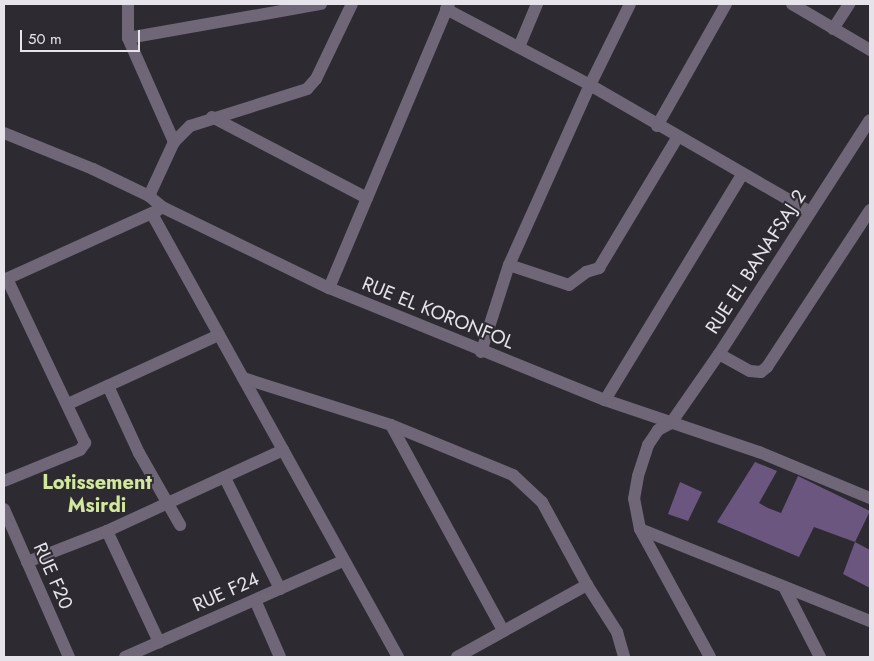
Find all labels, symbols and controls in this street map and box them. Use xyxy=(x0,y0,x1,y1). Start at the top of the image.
scale bar xyxy=(22,20,142,52)
text: 50 m xyxy=(28,28,62,50)
street label: RUE EL BANAFSAJ 2 xyxy=(701,186,811,338)
street label: RUE EL KORONFOL xyxy=(359,272,517,354)
district label: Lotissement Msirdi xyxy=(42,471,152,518)
street label: RUE F20 xyxy=(28,539,78,613)
street label: RUE F24 xyxy=(189,567,263,617)

